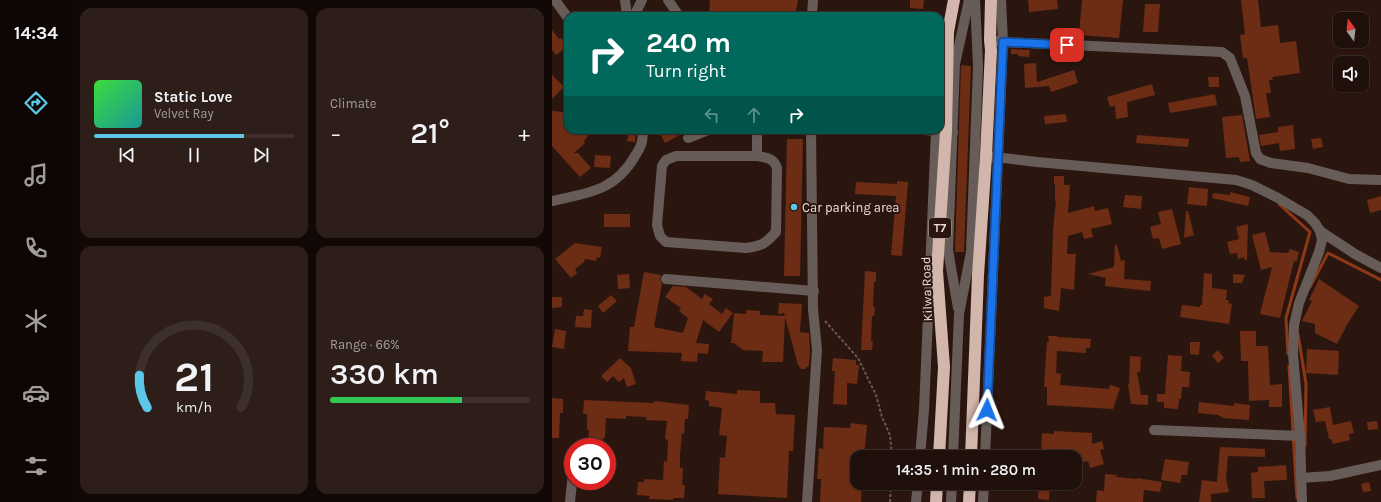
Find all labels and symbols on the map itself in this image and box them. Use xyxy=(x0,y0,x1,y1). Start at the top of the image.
north arrow xyxy=(1333,12,1369,48)
pin xyxy=(1050,28,1084,62)
place label: Car parking area xyxy=(802,200,900,215)
marker: Car parking area xyxy=(789,202,799,212)
road number: T7 xyxy=(929,218,951,238)
street label: Kilwa Road xyxy=(918,256,935,322)
position arrow xyxy=(966,389,1008,431)
speed limit sign: 30 xyxy=(564,438,616,490)

